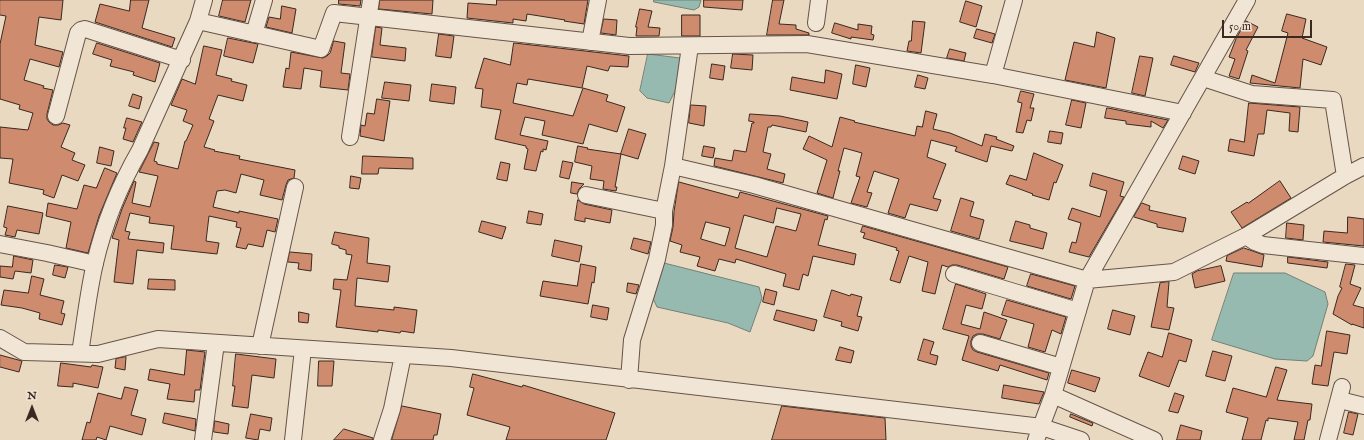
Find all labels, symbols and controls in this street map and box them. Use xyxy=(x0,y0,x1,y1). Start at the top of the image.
scale bar xyxy=(1224,12,1314,38)
text: 50 m xyxy=(1229,19,1251,34)
north arrow xyxy=(12,388,52,428)
text: N xyxy=(27,389,37,403)

